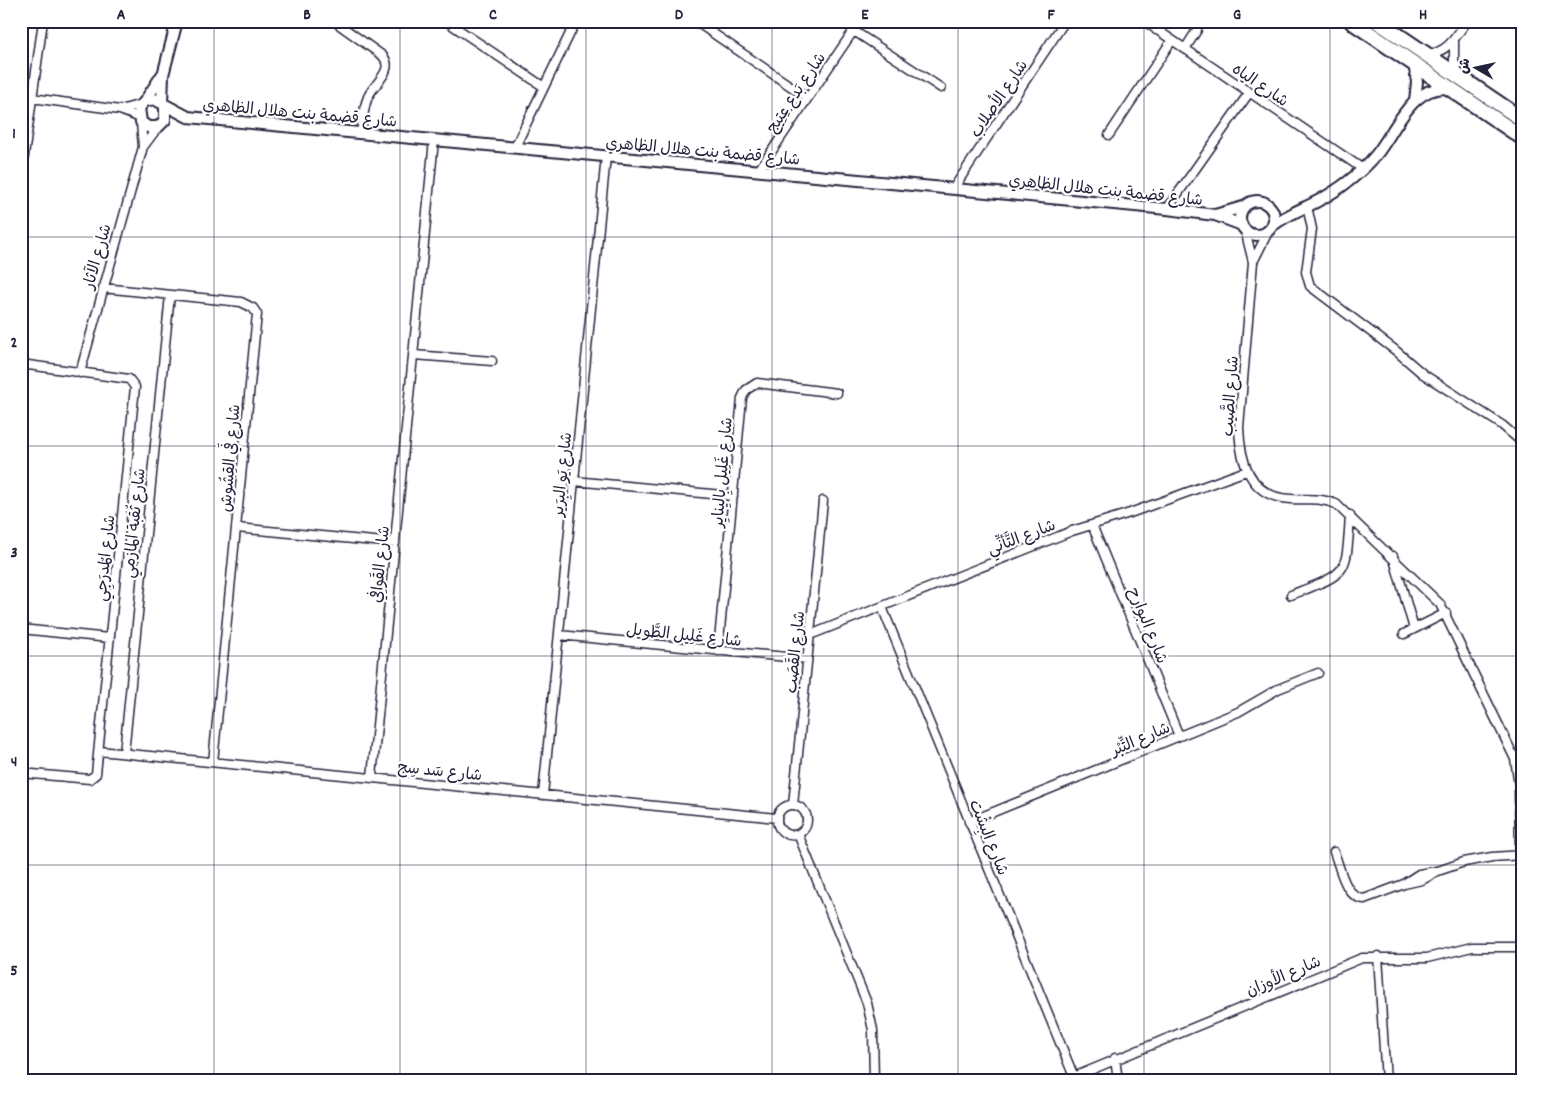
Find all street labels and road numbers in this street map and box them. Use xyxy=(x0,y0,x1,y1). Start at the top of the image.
street label: شارع بَدع عِتِيج xyxy=(762,49,832,138)
street label: شارع الأصلاب xyxy=(965,55,1035,143)
street label: شارع الياه xyxy=(1227,59,1293,113)
street label: شارع قضمة بنت هلال الظاهري xyxy=(202,95,398,134)
street label: شارع قضمة بنت هلال الظاهري xyxy=(605,133,801,172)
street label: شارع قضمة بنت هلال الظاهري xyxy=(1008,170,1204,213)
street label: شارع الآثار xyxy=(78,221,119,294)
street label: شارع الصَّيب xyxy=(1217,355,1246,437)
street label: شارع فَي القِشُوش xyxy=(212,403,248,513)
street label: شارع غَلِيل بِاليِنايِر xyxy=(707,416,740,530)
street label: شارع يَو البِرَير xyxy=(547,431,579,519)
street label: شارع ثُقبة المازمي xyxy=(117,467,154,580)
street label: شارع التَّأنِّي xyxy=(983,513,1060,563)
street label: شارع المُدرَجِي xyxy=(91,514,123,603)
street label: شارع القَوافِي xyxy=(366,525,397,604)
street label: شارع البوارح xyxy=(1121,584,1172,668)
street label: شارع القَصَب xyxy=(781,610,812,695)
street label: شارع غَلِيل الطَّويل xyxy=(625,619,743,654)
street label: شارع التِّبْر xyxy=(1105,716,1174,764)
street label: شارع سَد سِج xyxy=(396,757,483,788)
street label: شارع البِشْت xyxy=(962,797,1013,879)
street label: شارع الأوزان xyxy=(1242,950,1325,1003)

